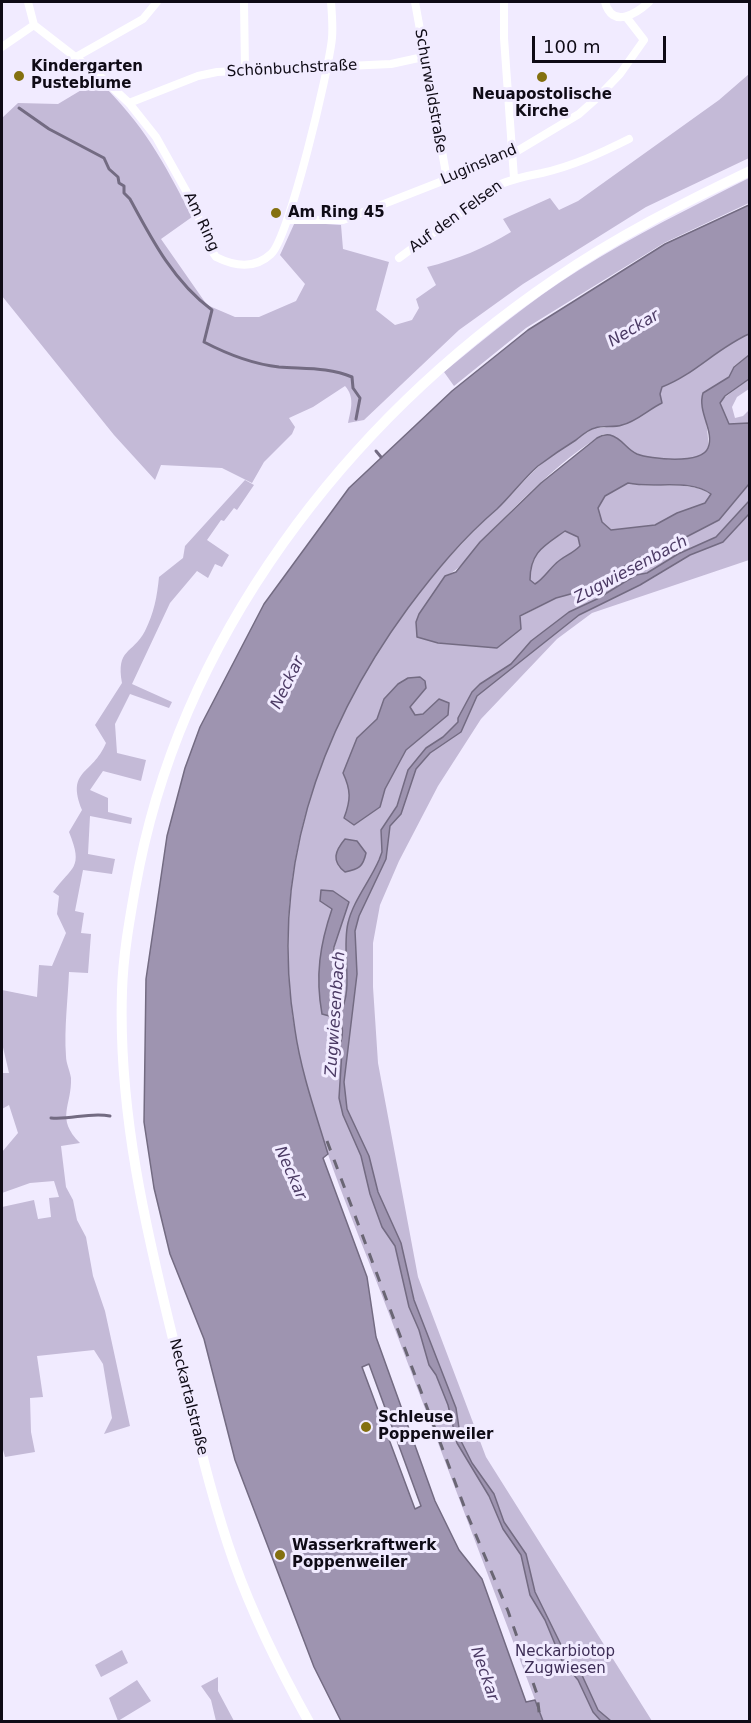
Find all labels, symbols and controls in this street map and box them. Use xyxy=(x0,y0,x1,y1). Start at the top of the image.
scale bar xyxy=(535,24,668,62)
street label: Schurwaldstraße xyxy=(410,27,450,155)
text: 100 m xyxy=(543,36,601,57)
street label: Schönbuchstraße xyxy=(226,57,358,81)
place label: Kindergarten Pusteblume xyxy=(31,58,143,93)
marker: Kindergarten Pusteblume xyxy=(12,69,26,83)
marker: Neuapostolische Kirche xyxy=(535,70,549,84)
place label: Neuapostolische Kirche xyxy=(472,86,612,121)
street label: Luginsland xyxy=(438,141,520,189)
street label: Auf den Felsen xyxy=(406,177,506,257)
street label: Am Ring xyxy=(179,190,223,254)
place label: Am Ring 45 xyxy=(288,204,385,222)
marker: Am Ring 45 xyxy=(269,206,283,220)
water label: Neckar xyxy=(605,306,663,352)
water label: Zugwiesenbach xyxy=(571,532,691,608)
water label: Neckar xyxy=(267,654,309,712)
water label: Zugwiesenbach xyxy=(322,951,350,1077)
water label: Neckar xyxy=(270,1143,310,1203)
street label: Neckartalstraße xyxy=(165,1337,211,1457)
place label: Schleuse Poppenweiler xyxy=(378,1409,494,1444)
marker: Schleuse Poppenweiler xyxy=(359,1420,373,1434)
place label: Wasserkraftwerk Poppenweiler xyxy=(292,1537,436,1572)
marker: Wasserkraftwerk Poppenweiler xyxy=(273,1548,287,1562)
park label: Neckarbiotop Zugwiesen xyxy=(515,1643,615,1678)
water label: Neckar xyxy=(466,1644,502,1704)

